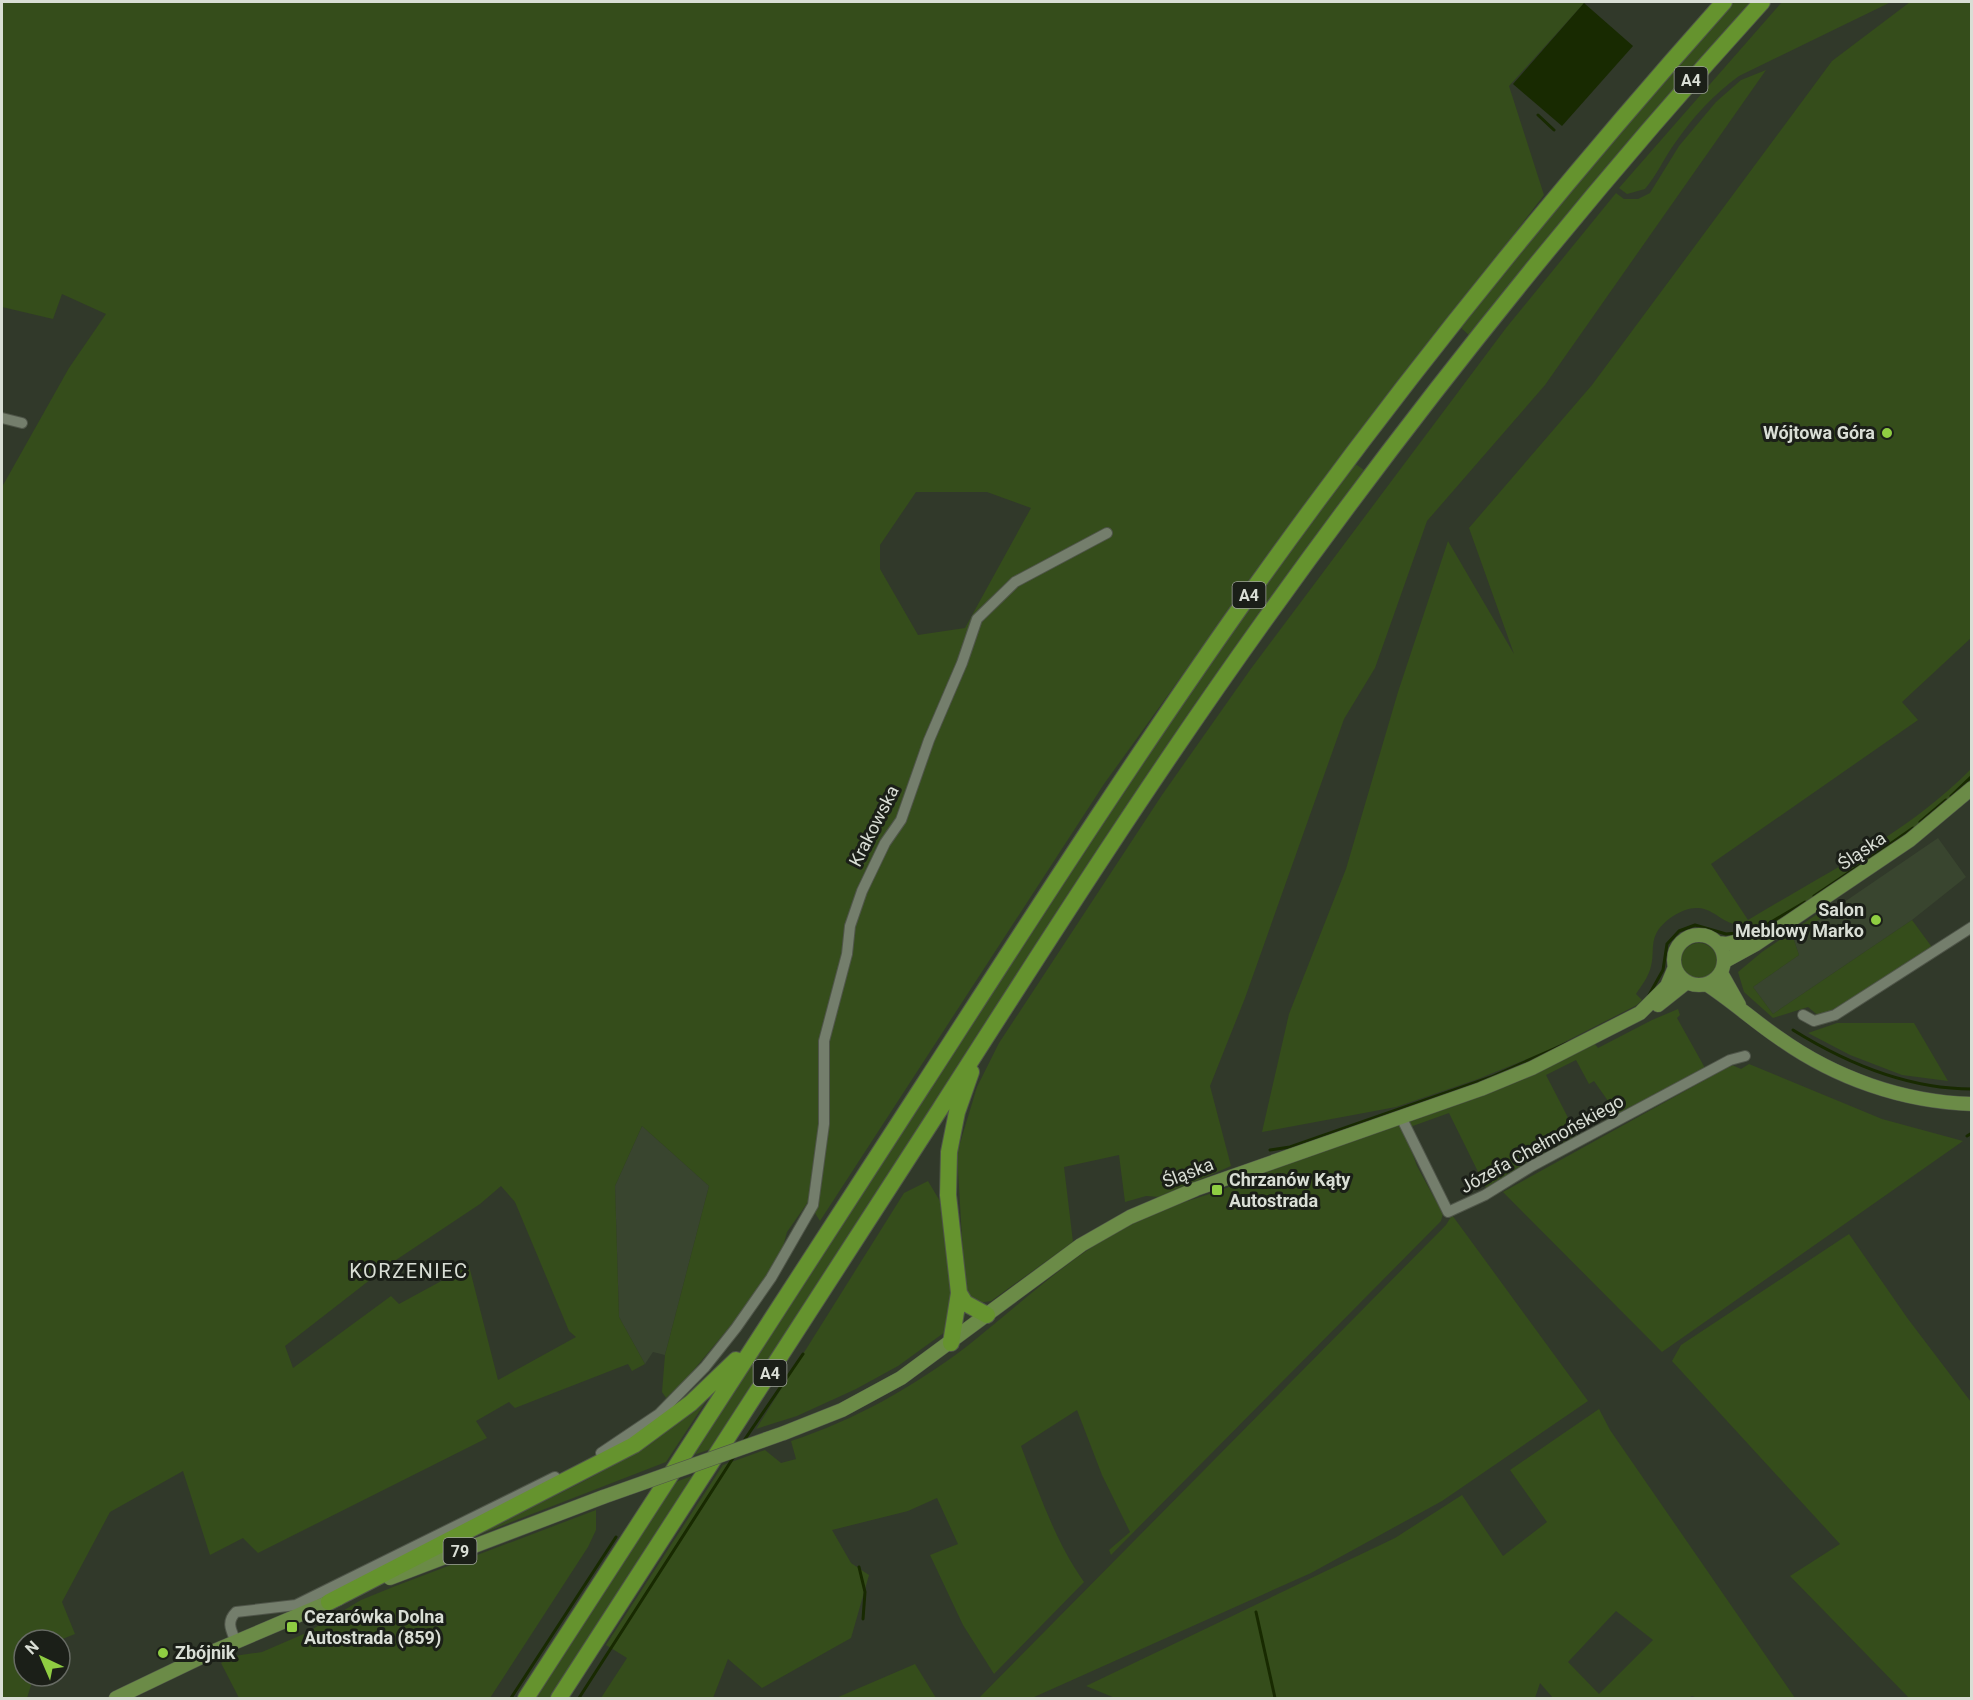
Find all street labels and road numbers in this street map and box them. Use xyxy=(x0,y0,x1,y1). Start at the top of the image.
road number: A4 xyxy=(1674,67,1708,93)
road number: A4 xyxy=(1232,582,1266,608)
street label: Krakowska xyxy=(844,782,903,870)
street label: Śląska xyxy=(1834,827,1890,874)
street label: Józefa Chełmońskiego xyxy=(1456,1090,1627,1197)
street label: Śląska xyxy=(1159,1153,1216,1192)
road number: A4 xyxy=(754,1360,786,1386)
road number: 79 xyxy=(444,1538,476,1564)

